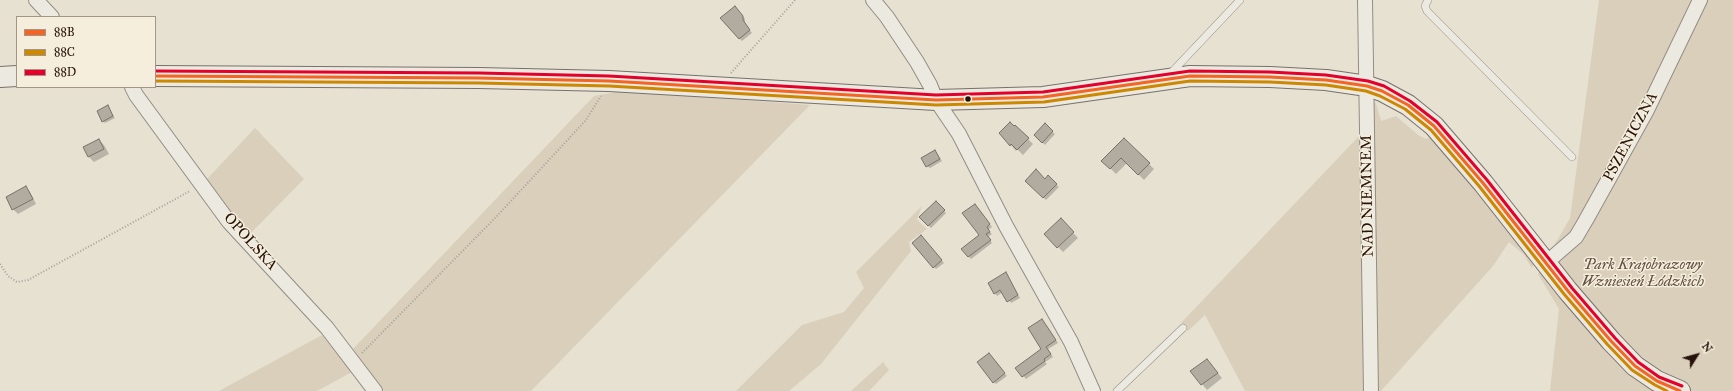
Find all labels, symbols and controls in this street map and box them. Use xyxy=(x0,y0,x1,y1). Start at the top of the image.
legend xyxy=(16,16,156,88)
text: 88B xyxy=(54,25,75,39)
text: 88C xyxy=(54,45,75,59)
text: 88D xyxy=(54,65,76,79)
street label: PSZENICZNA xyxy=(1600,89,1662,185)
unlabelled marker xyxy=(963,94,973,104)
street label: NAD NIEMNEM xyxy=(1358,135,1378,257)
street label: OPOLSKA xyxy=(219,209,281,275)
park label: Park Krajobrazowy Wzniesień Łódzkich xyxy=(1582,256,1704,291)
north arrow xyxy=(1677,335,1717,375)
text: N xyxy=(1699,340,1715,355)

